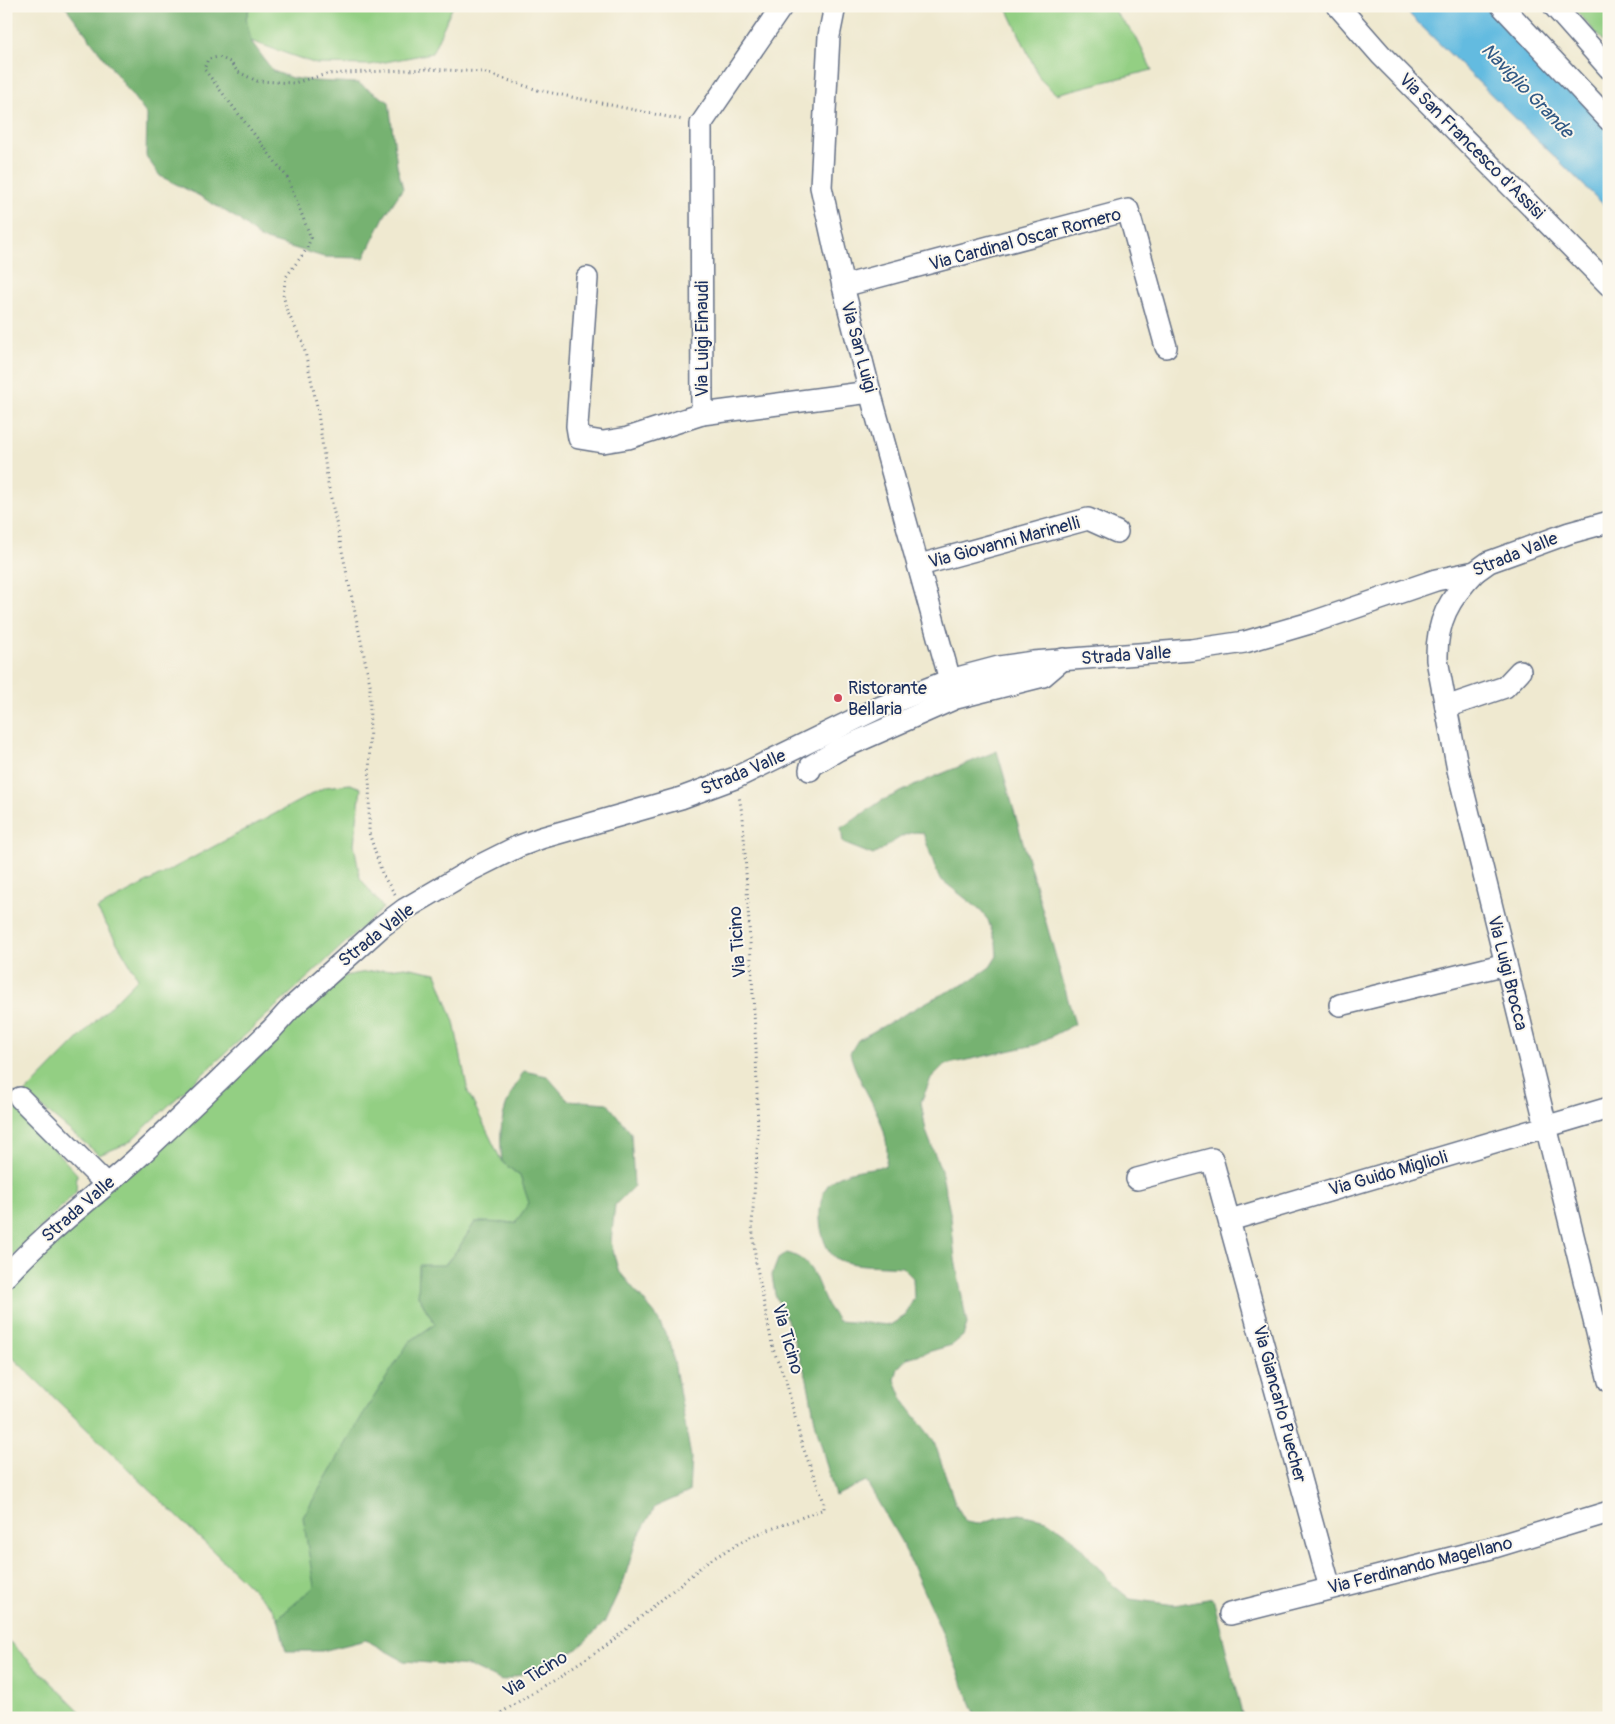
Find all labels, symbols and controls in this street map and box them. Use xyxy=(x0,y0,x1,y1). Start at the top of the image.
water label: Naviglio Grande xyxy=(1476,38,1580,144)
street label: Via San Francesco d'Assisi xyxy=(1394,68,1550,224)
street label: Via Cardinal Oscar Romero xyxy=(927,203,1124,276)
street label: Via Luigi Einaudi xyxy=(691,281,714,397)
street label: Via San Luigi xyxy=(835,299,882,395)
street label: Via Giovanni Marinelli xyxy=(926,511,1083,574)
street label: Strada Valle xyxy=(1469,527,1561,582)
street label: Strada Valle xyxy=(1080,641,1172,670)
place label: Ristorante Bellaria xyxy=(848,677,927,721)
marker: Ristorante Bellaria xyxy=(832,692,844,704)
street label: Strada Valle xyxy=(697,744,789,801)
street label: Strada Valle xyxy=(334,898,419,972)
street label: Via Ticino xyxy=(723,905,751,979)
street label: Via Luigi Brocca xyxy=(1482,913,1533,1033)
street label: Via Guido Miglioli xyxy=(1326,1146,1450,1201)
street label: Strada Valle xyxy=(37,1171,120,1248)
street label: Via Ticino xyxy=(767,1301,809,1377)
street label: Via Giancarlo Puecher xyxy=(1247,1323,1312,1486)
street label: Via Ferdinando Magellano xyxy=(1325,1531,1515,1600)
street label: Via Ticino xyxy=(499,1645,572,1703)

